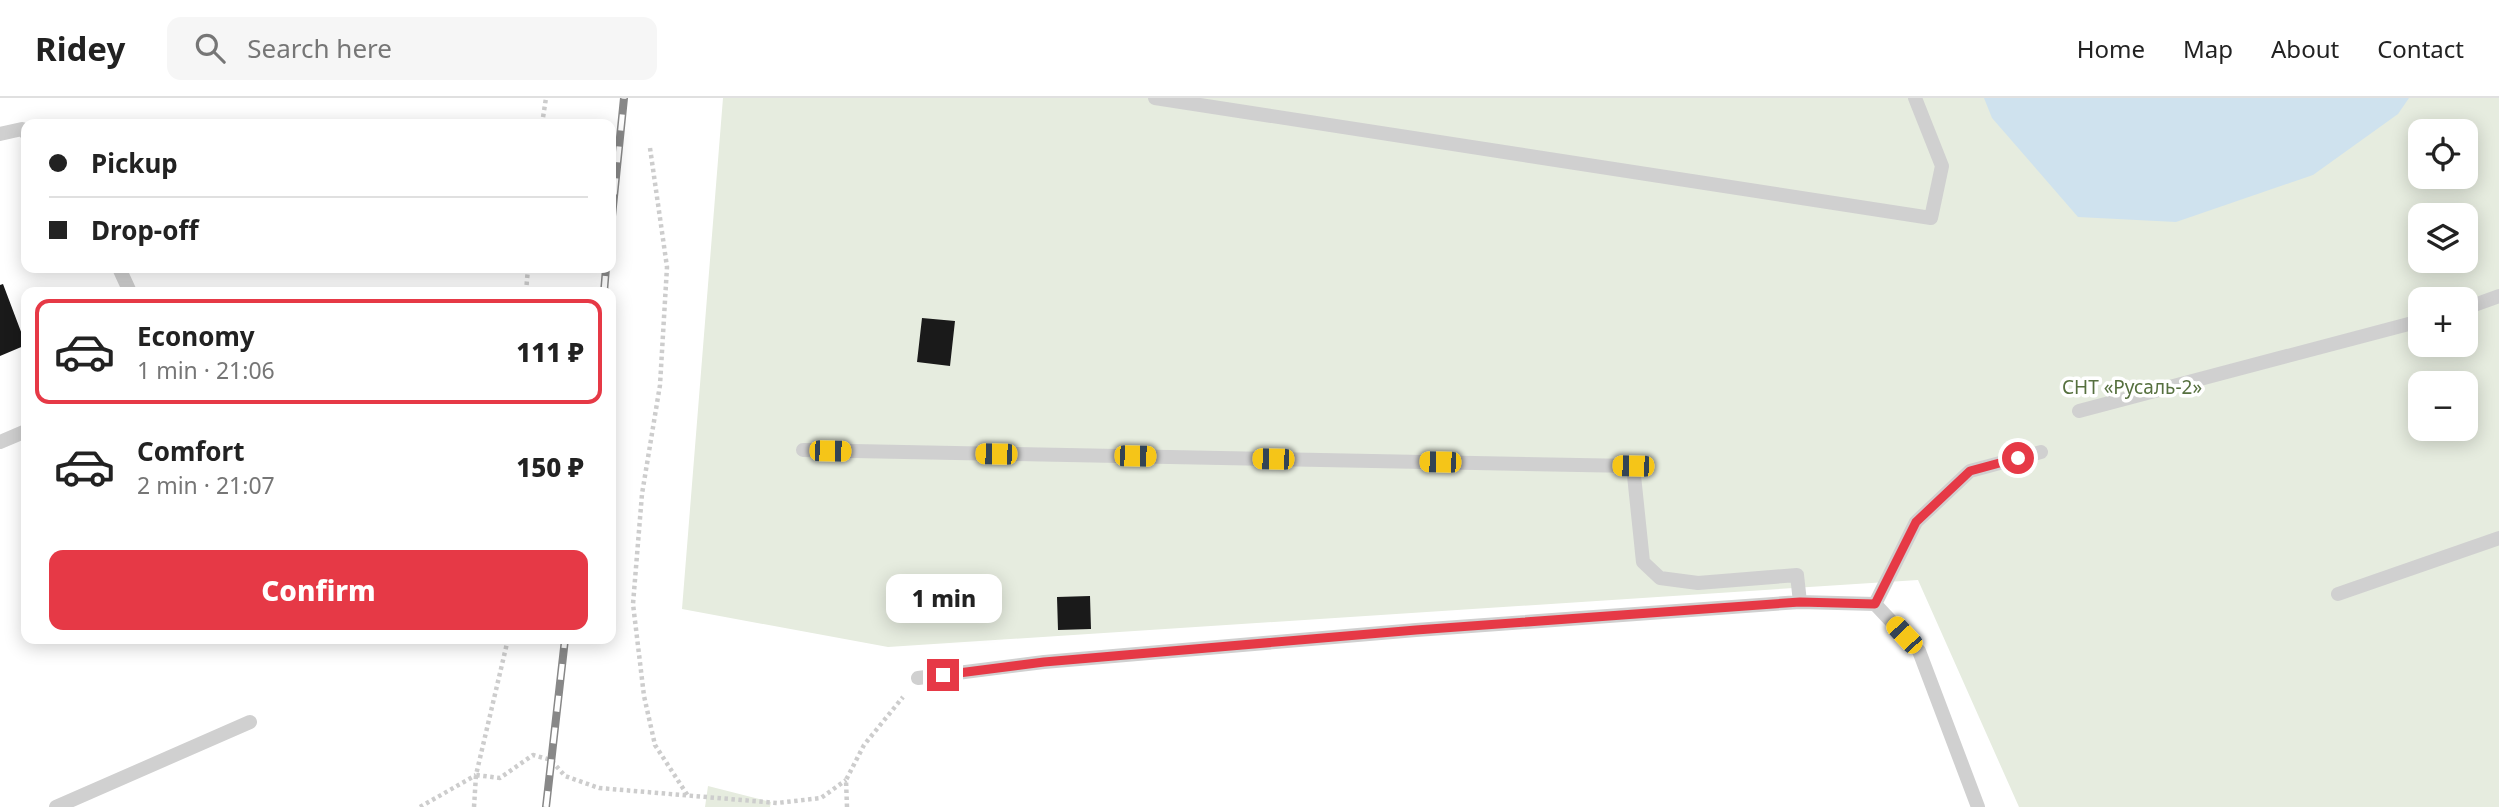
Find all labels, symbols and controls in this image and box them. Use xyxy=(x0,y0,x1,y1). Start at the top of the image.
search box xyxy=(167,17,657,80)
text: Ridey xyxy=(35,26,125,71)
icon: search xyxy=(191,29,229,67)
text: Search here xyxy=(247,30,392,66)
text: Home xyxy=(2077,32,2145,65)
text: Map xyxy=(2183,32,2233,65)
text: About xyxy=(2271,32,2339,65)
text: Contact xyxy=(2377,32,2464,65)
map controls xyxy=(2408,119,2478,441)
button: locate xyxy=(2408,119,2478,189)
text: Pickup xyxy=(91,145,178,181)
button: layers xyxy=(2408,203,2478,273)
text: Drop-off xyxy=(91,212,198,248)
button: + xyxy=(2408,287,2478,357)
text: Economy xyxy=(137,318,255,354)
icon: car xyxy=(53,320,116,383)
text: 111 ₽ xyxy=(516,334,584,370)
text: 1 min · 21:06 xyxy=(137,354,275,386)
button: − xyxy=(2408,371,2478,441)
park label: СНТ «Русаль-2» xyxy=(2062,374,2202,400)
text: Comfort xyxy=(137,433,245,469)
icon: car xyxy=(53,435,116,498)
car xyxy=(809,440,852,462)
route start xyxy=(2002,442,2034,474)
car xyxy=(975,443,1018,465)
car xyxy=(1114,445,1157,467)
car xyxy=(1252,448,1295,470)
text: 150 ₽ xyxy=(516,449,584,485)
car xyxy=(1419,451,1462,473)
car xyxy=(1612,455,1655,477)
text: 2 min · 21:07 xyxy=(137,469,275,501)
button: Confirm xyxy=(49,550,588,630)
callout: 1 min xyxy=(885,574,1001,622)
text: 1 min xyxy=(912,582,976,614)
car xyxy=(1882,612,1927,658)
route end xyxy=(927,659,959,691)

